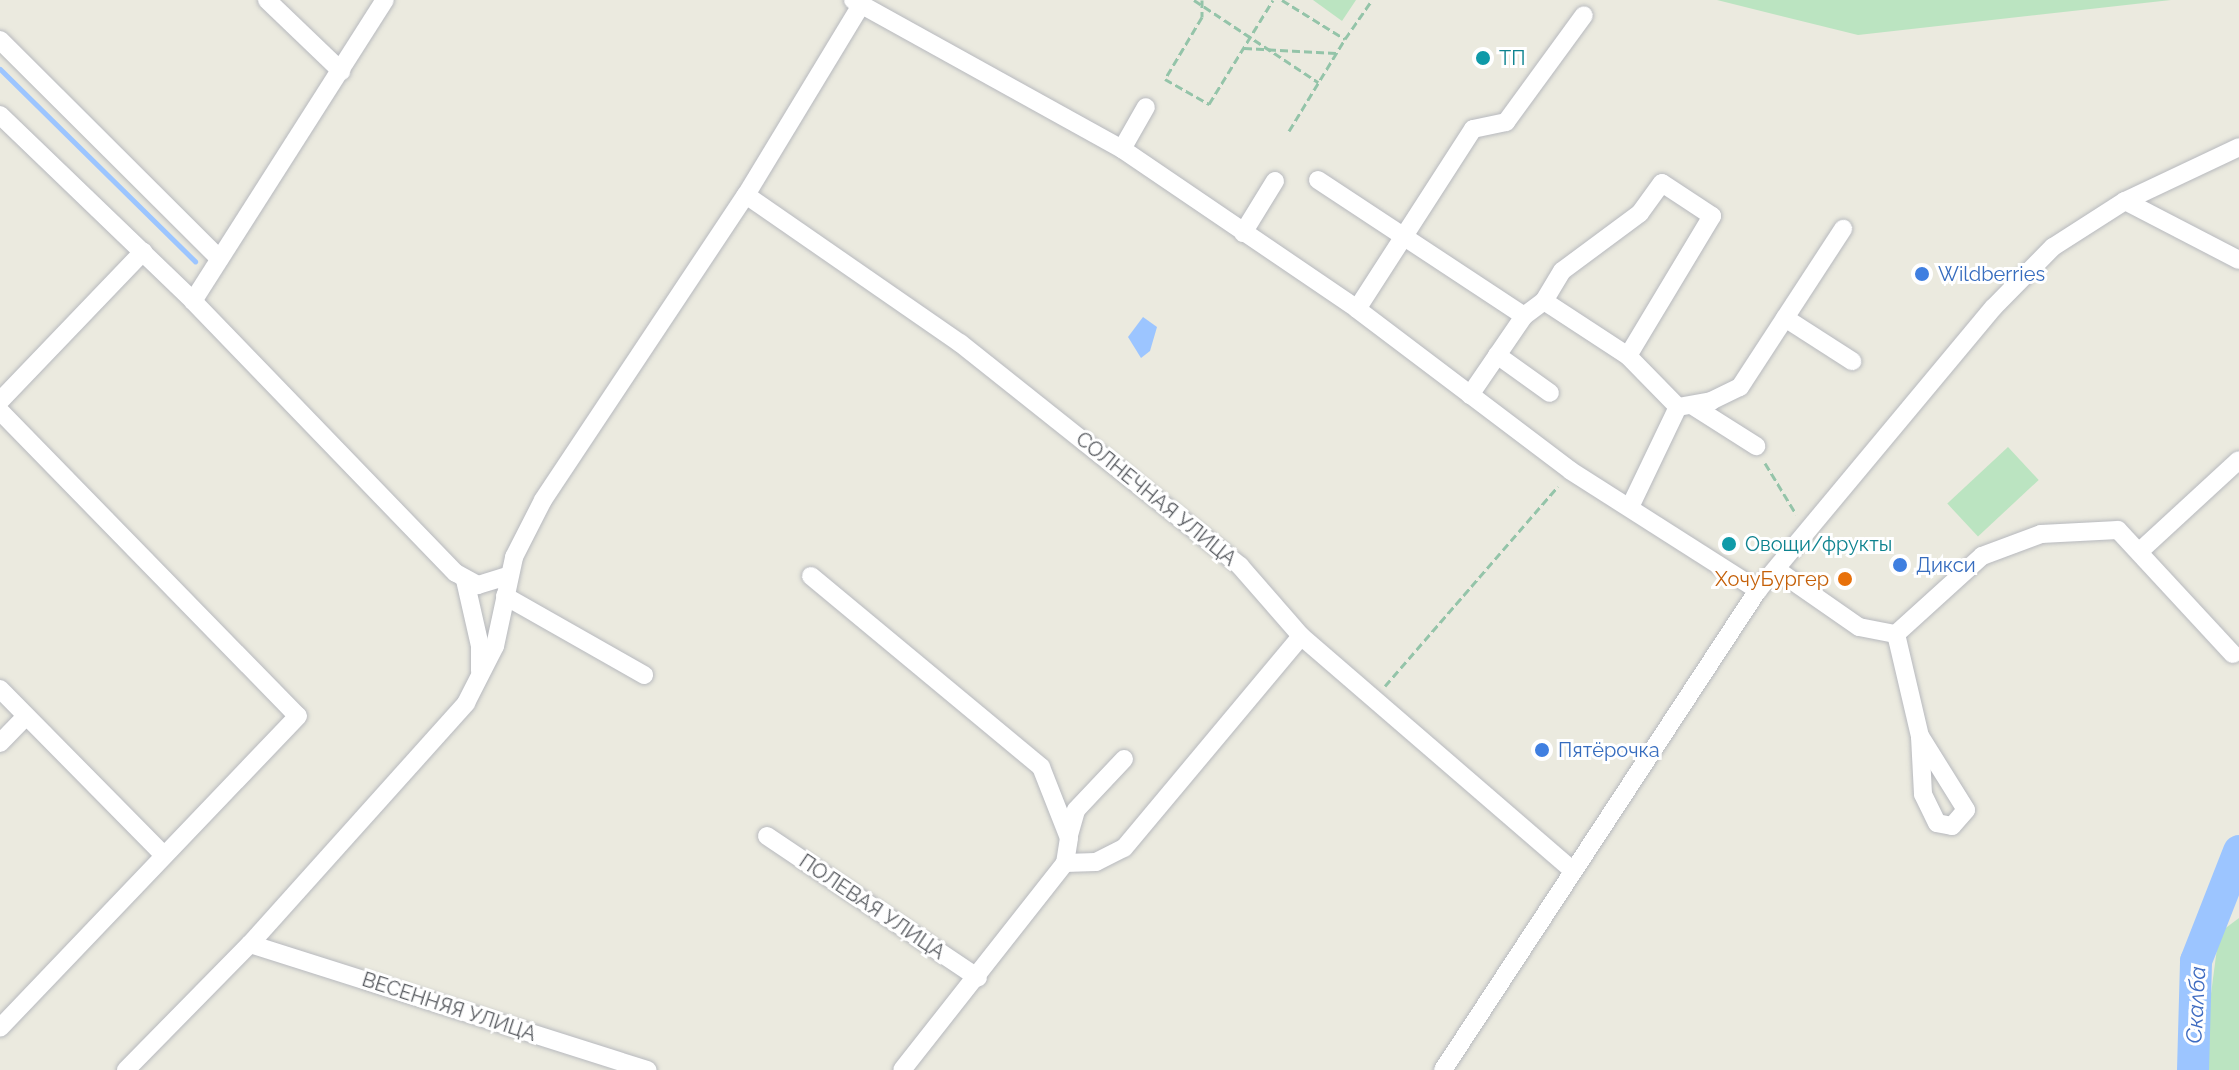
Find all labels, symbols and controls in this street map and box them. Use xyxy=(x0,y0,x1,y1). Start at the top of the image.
place label: ТП xyxy=(1499,46,1525,70)
marker: ТП xyxy=(1474,49,1492,67)
place label: Wildberries xyxy=(1938,262,2045,286)
marker: Wildberries xyxy=(1913,265,1931,283)
street label: СОЛНЕЧНАЯ УЛИЦА xyxy=(1071,427,1241,571)
place label: Овощи/фрукты xyxy=(1745,532,1892,556)
marker: Овощи/фрукты xyxy=(1720,535,1738,553)
place label: Дикси xyxy=(1916,553,1976,577)
marker: Дикси xyxy=(1891,556,1909,574)
place label: ХочуБургер xyxy=(1715,567,1829,591)
marker: ХочуБургер xyxy=(1836,570,1854,588)
place label: Пятёрочка xyxy=(1558,738,1660,762)
marker: Пятёрочка xyxy=(1533,741,1551,759)
street label: ПОЛЕВАЯ УЛИЦА xyxy=(795,849,949,965)
water label: Скалба xyxy=(2181,966,2211,1044)
street label: ВЕСЕННЯЯ УЛИЦА xyxy=(359,968,539,1046)

